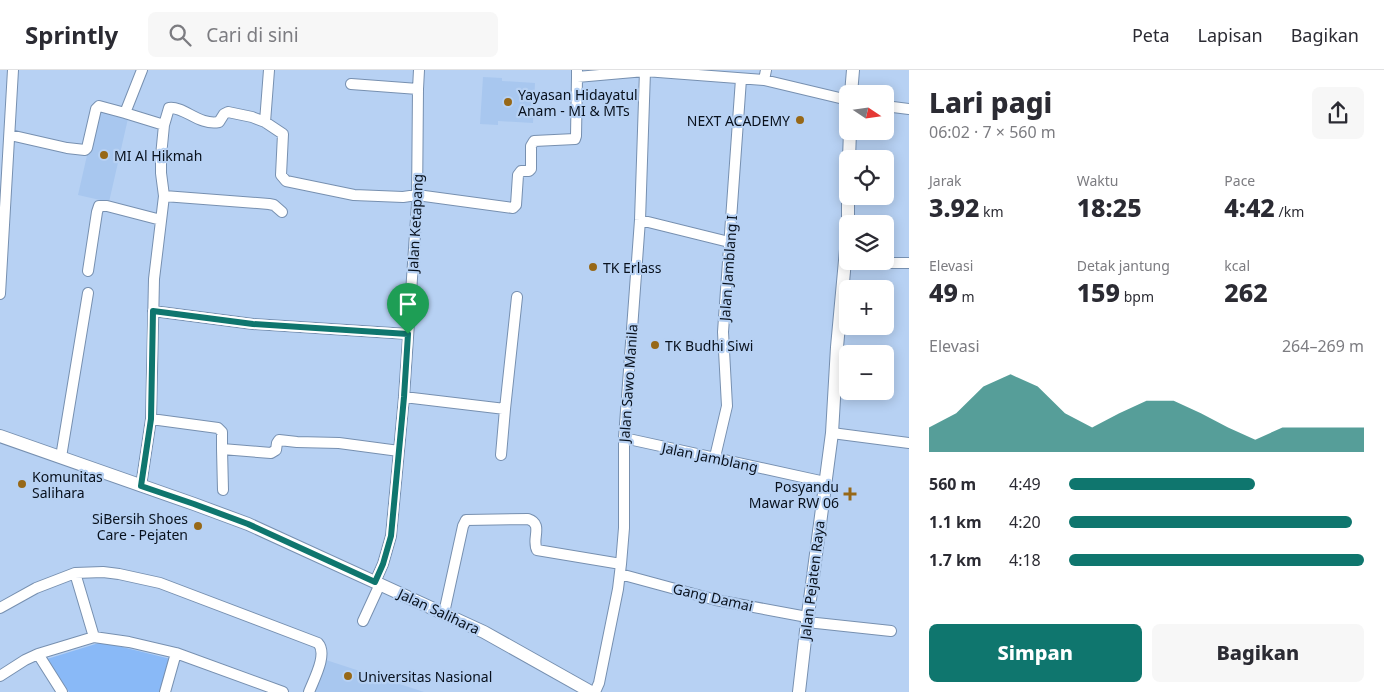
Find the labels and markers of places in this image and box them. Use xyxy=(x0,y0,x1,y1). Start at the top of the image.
place label: Yayasan Hidayatul Anam - MI & MTs xyxy=(518,85,638,120)
marker: Yayasan Hidayatul Anam - MI & MTs xyxy=(502,96,514,108)
place label: NEXT ACADEMY xyxy=(687,111,790,130)
marker: NEXT ACADEMY xyxy=(794,114,806,126)
place label: MI Al Hikmah xyxy=(114,146,202,165)
marker: MI Al Hikmah xyxy=(98,149,110,161)
place label: TK Erlass xyxy=(603,258,662,277)
marker: TK Erlass xyxy=(587,261,599,273)
pin xyxy=(387,283,429,334)
place label: TK Budhi Siwi xyxy=(665,336,753,355)
marker: TK Budhi Siwi xyxy=(649,339,661,351)
place label: Komunitas Salihara xyxy=(32,467,103,502)
place label: Posyandu Mawar RW 06 xyxy=(749,477,839,512)
marker: Komunitas Salihara xyxy=(16,478,28,490)
marker: Posyandu Mawar RW 06 xyxy=(843,487,857,501)
place label: SiBersih Shoes Care - Pejaten xyxy=(92,509,188,544)
marker: SiBersih Shoes Care - Pejaten xyxy=(192,520,204,532)
place label: Universitas Nasional xyxy=(358,667,492,686)
marker: Universitas Nasional xyxy=(342,670,354,682)

